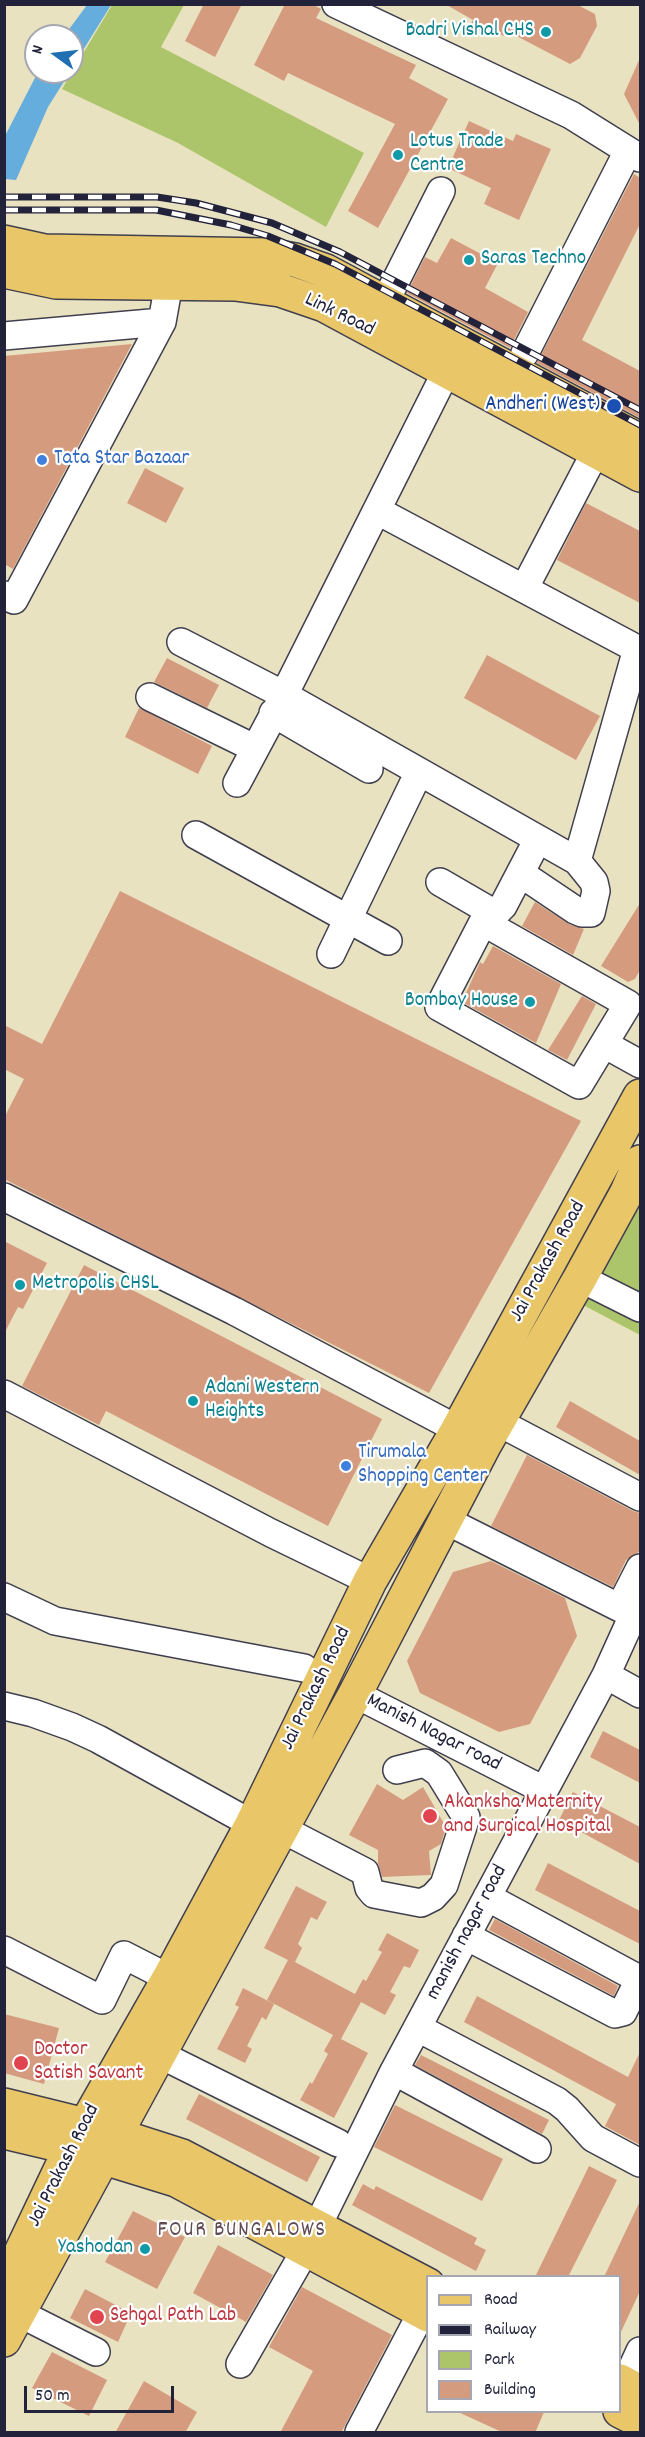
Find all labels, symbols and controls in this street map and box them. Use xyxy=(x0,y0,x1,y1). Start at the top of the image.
place label: Badri Vishal CHS xyxy=(405,19,534,45)
north arrow xyxy=(24,24,84,84)
marker: Badri Vishal CHS xyxy=(539,25,553,39)
text: N xyxy=(26,43,50,57)
place label: Lotus Trade Centre xyxy=(410,130,504,180)
marker: Lotus Trade Centre xyxy=(391,148,405,162)
place label: Saras Techno xyxy=(481,247,586,273)
marker: Saras Techno xyxy=(462,253,476,267)
street label: Link Road xyxy=(300,288,378,344)
place label: Andheri (West) xyxy=(485,393,600,419)
marker: Andheri (West) xyxy=(605,397,623,415)
place label: Tata Star Bazaar xyxy=(54,447,189,473)
marker: Tata Star Bazaar xyxy=(35,453,49,467)
place label: Bombay House xyxy=(405,989,518,1015)
marker: Bombay House xyxy=(523,995,537,1009)
street label: Jai Prakash Road xyxy=(505,1197,593,1327)
place label: Metropolis CHSL xyxy=(32,1272,159,1298)
marker: Metropolis CHSL xyxy=(13,1278,27,1292)
place label: Adani Western Heights xyxy=(205,1376,319,1426)
marker: Adani Western Heights xyxy=(186,1394,200,1408)
place label: Tirumala Shopping Center xyxy=(358,1441,487,1491)
marker: Tirumala Shopping Center xyxy=(339,1459,353,1473)
street label: Jai Prakash Road xyxy=(276,1623,358,1755)
street label: Manish Nagar road xyxy=(361,1689,505,1779)
place label: Akanksha Maternity and Surgical Hospital xyxy=(444,1791,611,1841)
marker: Akanksha Maternity and Surgical Hospital xyxy=(421,1807,439,1825)
street label: manish nagar road xyxy=(422,1861,514,2005)
place label: Doctor Satish Savant xyxy=(34,2038,143,2088)
marker: Doctor Satish Savant xyxy=(12,2054,30,2072)
street label: Jai Prakash Road xyxy=(23,2100,107,2232)
district label: FOUR BUNGALOWS xyxy=(158,2219,326,2245)
place label: Yashodan xyxy=(58,2236,133,2262)
marker: Yashodan xyxy=(138,2242,152,2256)
legend xyxy=(426,2275,621,2413)
text: Road xyxy=(484,2288,518,2313)
place label: Sehgal Path Lab xyxy=(110,2304,236,2330)
marker: Sehgal Path Lab xyxy=(88,2308,106,2326)
text: Railway xyxy=(484,2318,536,2343)
text: Park xyxy=(484,2348,515,2373)
scale bar xyxy=(27,2374,177,2412)
text: Building xyxy=(484,2378,536,2403)
text: 50 m xyxy=(35,2384,70,2409)

